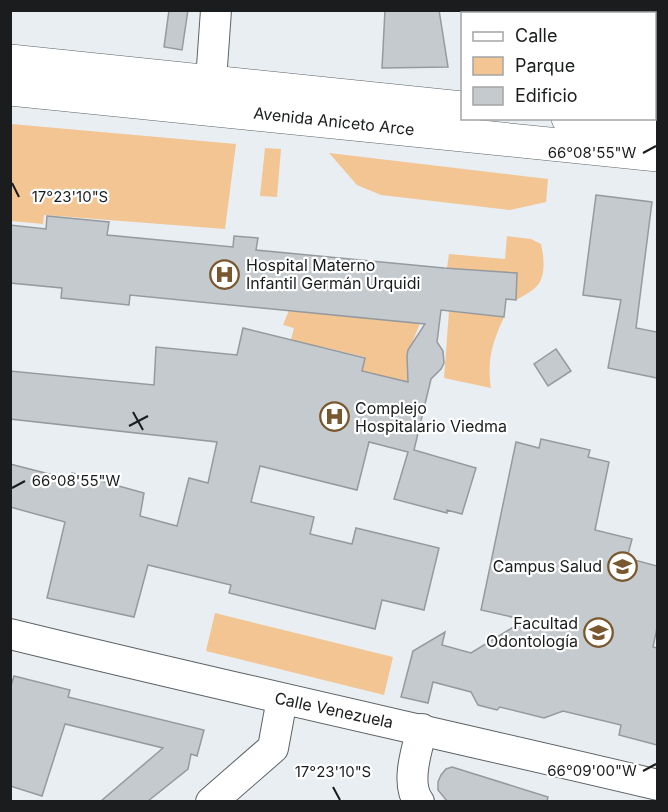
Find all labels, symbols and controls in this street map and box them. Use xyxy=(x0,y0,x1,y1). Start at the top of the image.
legend xyxy=(461,12,656,120)
text: Calle xyxy=(515,25,557,46)
text: Parque xyxy=(515,55,575,76)
text: Edificio xyxy=(515,85,578,106)
street label: Avenida Aniceto Arce xyxy=(252,103,416,139)
text: 66°08'55"W xyxy=(548,143,637,162)
text: 17°23'10"S xyxy=(32,187,108,206)
place label: Hospital Materno Infantil Germán Urquidi xyxy=(246,255,420,293)
hospital icon: Hospital Materno Infantil Germán Urquidi xyxy=(209,258,241,290)
place label: Complejo Hospitalario Viedma xyxy=(355,398,507,436)
hospital icon: Complejo Hospitalario Viedma xyxy=(318,401,350,433)
text: 66°08'55"W xyxy=(32,471,121,490)
school or university icon: Campus Salud xyxy=(607,550,639,582)
place label: Campus Salud xyxy=(493,556,602,576)
place label: Facultad Odontología xyxy=(486,613,578,651)
school or university icon: Facultad Odontología xyxy=(583,616,615,648)
street label: Calle Venezuela xyxy=(273,688,395,732)
text: 66°09'00"W xyxy=(547,761,637,780)
text: 17°23'10"S xyxy=(295,762,371,781)

